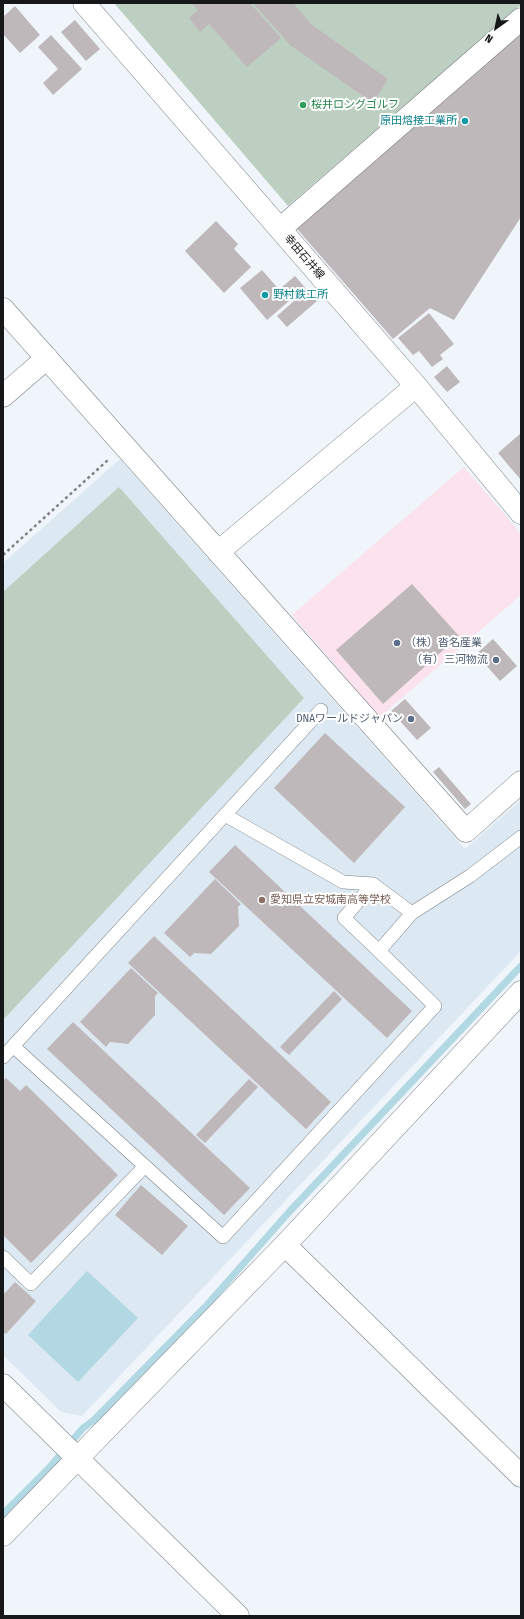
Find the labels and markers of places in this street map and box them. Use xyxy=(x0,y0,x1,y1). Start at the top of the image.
place label: 桜井ロングゴルフ xyxy=(311,98,399,112)
marker: 桜井ロングゴルフ xyxy=(298,100,308,110)
place label: 原田熔接工業所 xyxy=(380,114,457,128)
marker: 原田熔接工業所 xyxy=(460,116,470,126)
place label: 野村鉄工所 xyxy=(273,288,328,302)
marker: 野村鉄工所 xyxy=(260,290,270,300)
place label: （株）沓名産業 xyxy=(405,636,482,650)
marker: （株）沓名産業 xyxy=(392,638,402,648)
place label: （有）三河物流 xyxy=(411,653,488,667)
marker: （有）三河物流 xyxy=(491,655,501,665)
place label: DNAワールドジャパン xyxy=(296,712,403,726)
marker: DNAワールドジャパン xyxy=(406,714,416,724)
place label: 愛知県立安城南高等学校 xyxy=(270,893,391,907)
marker: 愛知県立安城南高等学校 xyxy=(257,895,267,905)

